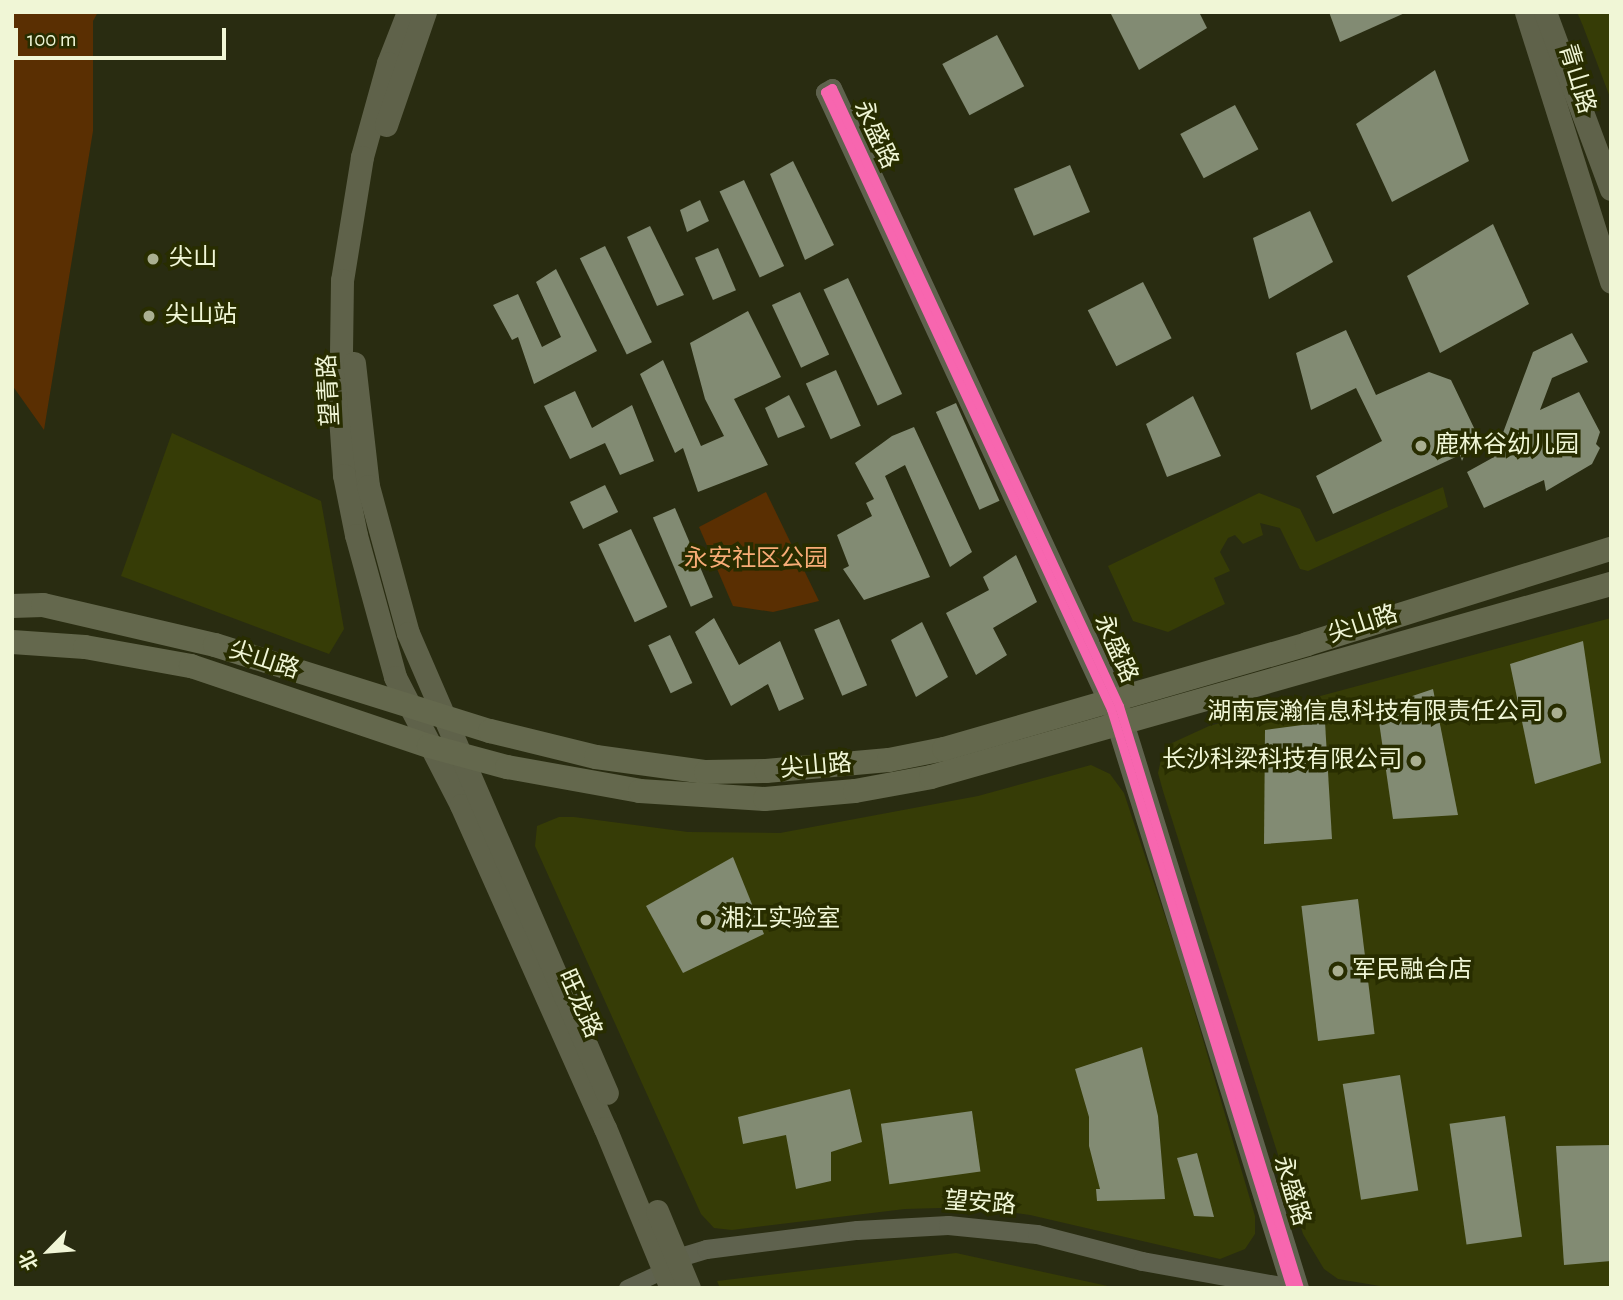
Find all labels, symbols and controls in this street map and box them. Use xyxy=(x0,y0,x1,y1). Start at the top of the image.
scale bar xyxy=(18,14,229,58)
text: 100 m xyxy=(27,29,77,50)
street label: 青山路 xyxy=(1552,40,1600,118)
street label: 永盛路 xyxy=(847,96,903,174)
place label: 尖山 xyxy=(169,245,217,273)
marker: 尖山 xyxy=(143,249,163,269)
place label: 尖山站 xyxy=(165,302,237,330)
marker: 尖山站 xyxy=(139,306,159,326)
street label: 望青路 xyxy=(314,353,346,427)
place label: 鹿林谷幼儿园 xyxy=(1435,432,1579,460)
marker: 鹿林谷幼儿园 xyxy=(1413,438,1429,454)
park label: 永安社区公园 xyxy=(684,546,828,574)
street label: 尖山路 xyxy=(1324,600,1402,650)
street label: 永盛路 xyxy=(1087,610,1143,688)
street label: 尖山路 xyxy=(225,636,303,686)
place label: 湖南宸瀚信息科技有限责任公司 xyxy=(1207,699,1543,727)
marker: 湖南宸瀚信息科技有限责任公司 xyxy=(1549,705,1565,721)
place label: 长沙科梁科技有限公司 xyxy=(1162,747,1402,775)
street label: 尖山路 xyxy=(779,750,853,784)
marker: 长沙科梁科技有限公司 xyxy=(1408,753,1424,769)
place label: 湘江实验室 xyxy=(720,906,840,934)
marker: 湘江实验室 xyxy=(698,912,714,928)
place label: 军民融合店 xyxy=(1352,957,1472,985)
marker: 军民融合店 xyxy=(1330,963,1346,979)
street label: 旺龙路 xyxy=(551,965,607,1043)
street label: 永盛路 xyxy=(1267,1152,1315,1230)
street label: 望安路 xyxy=(943,1187,1017,1221)
north arrow xyxy=(14,1216,84,1286)
text: 北 xyxy=(17,1247,42,1273)

